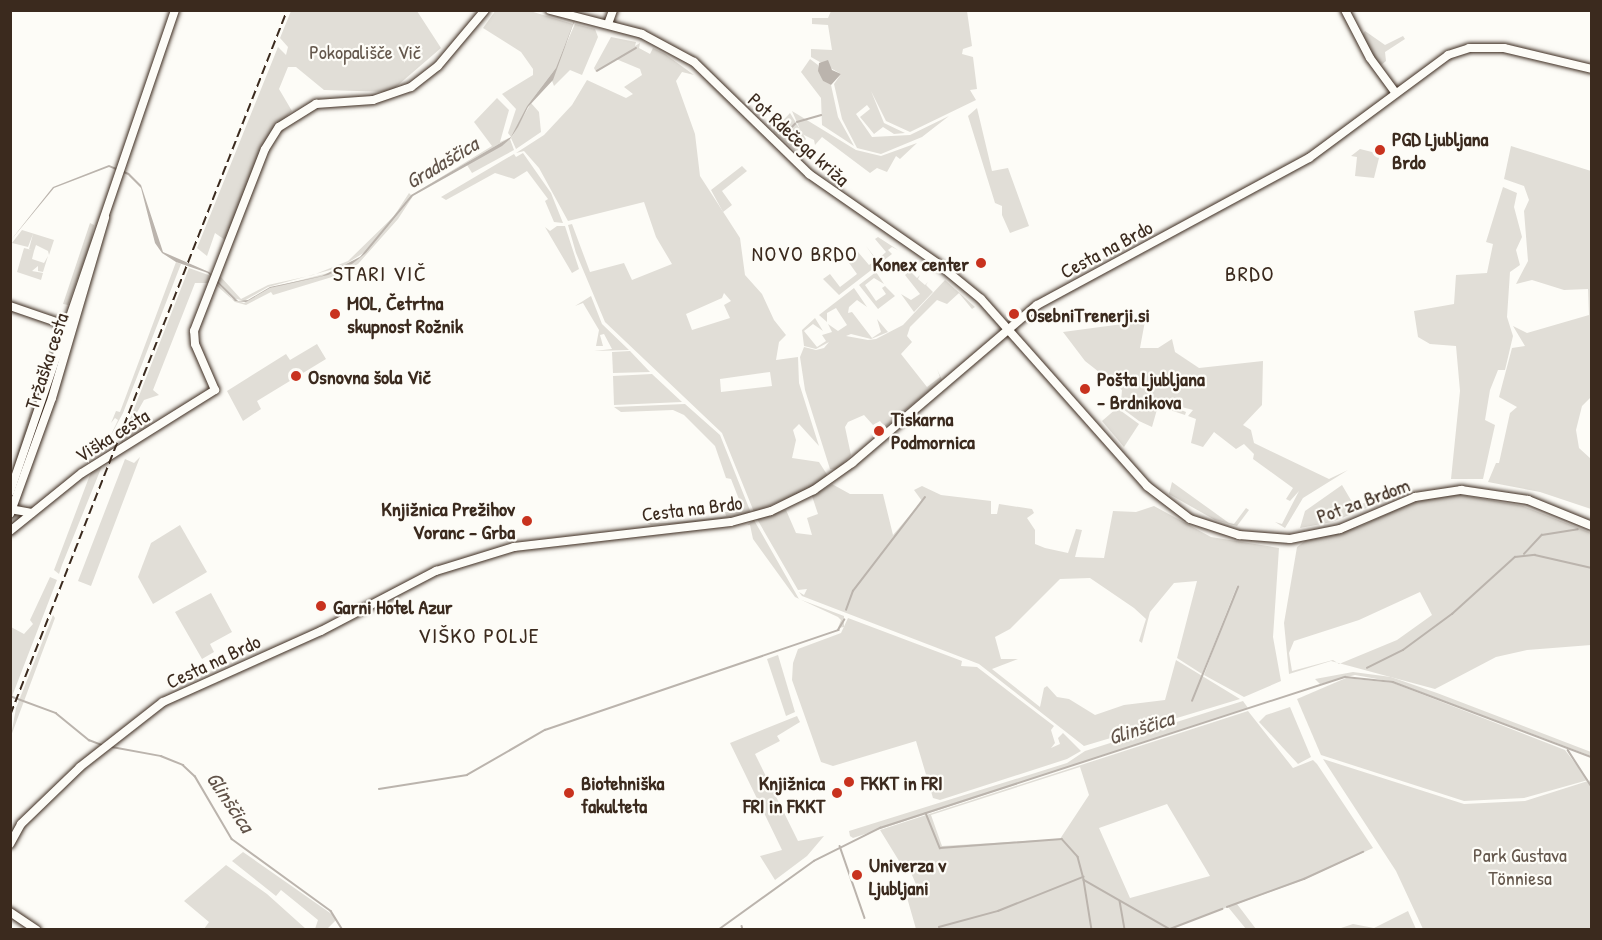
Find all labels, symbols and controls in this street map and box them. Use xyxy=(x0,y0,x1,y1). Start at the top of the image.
park label: Pokopališče Vič xyxy=(309,39,421,63)
street label: Pot Rdečega križa xyxy=(743,87,855,191)
place label: PGD Ljubljana Brdo xyxy=(1392,126,1488,173)
water label: Gradaščica xyxy=(401,132,483,194)
marker: PGD Ljubljana Brdo xyxy=(1373,143,1387,157)
street label: Cesta na Brdo xyxy=(1056,215,1156,283)
district label: NOVO BRDO xyxy=(752,241,858,267)
place label: Konex center xyxy=(873,251,969,275)
marker: Konex center xyxy=(974,256,988,270)
district label: STARI VIČ xyxy=(333,261,427,287)
district label: BRDO xyxy=(1225,261,1275,287)
place label: MOL, Četrtna skupnost Rožnik xyxy=(347,290,463,337)
place label: OsebniTrenerji.si xyxy=(1026,302,1150,326)
marker: MOL, Četrtna skupnost Rožnik xyxy=(328,307,342,321)
marker: OsebniTrenerji.si xyxy=(1007,307,1021,321)
street label: Tržaška cesta xyxy=(19,310,73,412)
place label: Osnovna šola Vič xyxy=(308,364,430,388)
place label: Pošta Ljubljana - Brdnikova xyxy=(1097,366,1205,413)
marker: Osnovna šola Vič xyxy=(289,369,303,383)
marker: Pošta Ljubljana - Brdnikova xyxy=(1078,382,1092,396)
street label: Viška cesta xyxy=(71,403,153,467)
place label: Tiskarna Podmornica xyxy=(891,407,975,454)
marker: Tiskarna Podmornica xyxy=(872,424,886,438)
street label: Pot za Brdom xyxy=(1313,472,1413,528)
street label: Cesta na Brdo xyxy=(640,490,744,526)
place label: Knjižnica Prežihov Voranc - Grba xyxy=(381,497,515,544)
marker: Knjižnica Prežihov Voranc - Grba xyxy=(520,514,534,528)
place label: Garni Hotel Azur xyxy=(333,594,452,618)
marker: Garni Hotel Azur xyxy=(314,599,328,613)
district label: VIŠKO POLJE xyxy=(418,623,540,649)
street label: Cesta na Brdo xyxy=(162,629,264,693)
water label: Glinščica xyxy=(1105,706,1177,750)
water label: Glinščica xyxy=(201,767,259,837)
place label: Biotehniška fakulteta xyxy=(581,770,664,817)
place label: Knjižnica FRI in FKKT xyxy=(743,770,825,817)
place label: FKKT in FRI xyxy=(861,770,943,794)
marker: FKKT in FRI xyxy=(842,775,856,789)
marker: Biotehniška fakulteta xyxy=(562,786,576,800)
marker: Knjižnica FRI in FKKT xyxy=(830,786,844,800)
park label: Park Gustava Tönniesa xyxy=(1473,842,1567,889)
place label: Univerza v Ljubljani xyxy=(869,852,946,899)
marker: Univerza v Ljubljani xyxy=(850,868,864,882)

